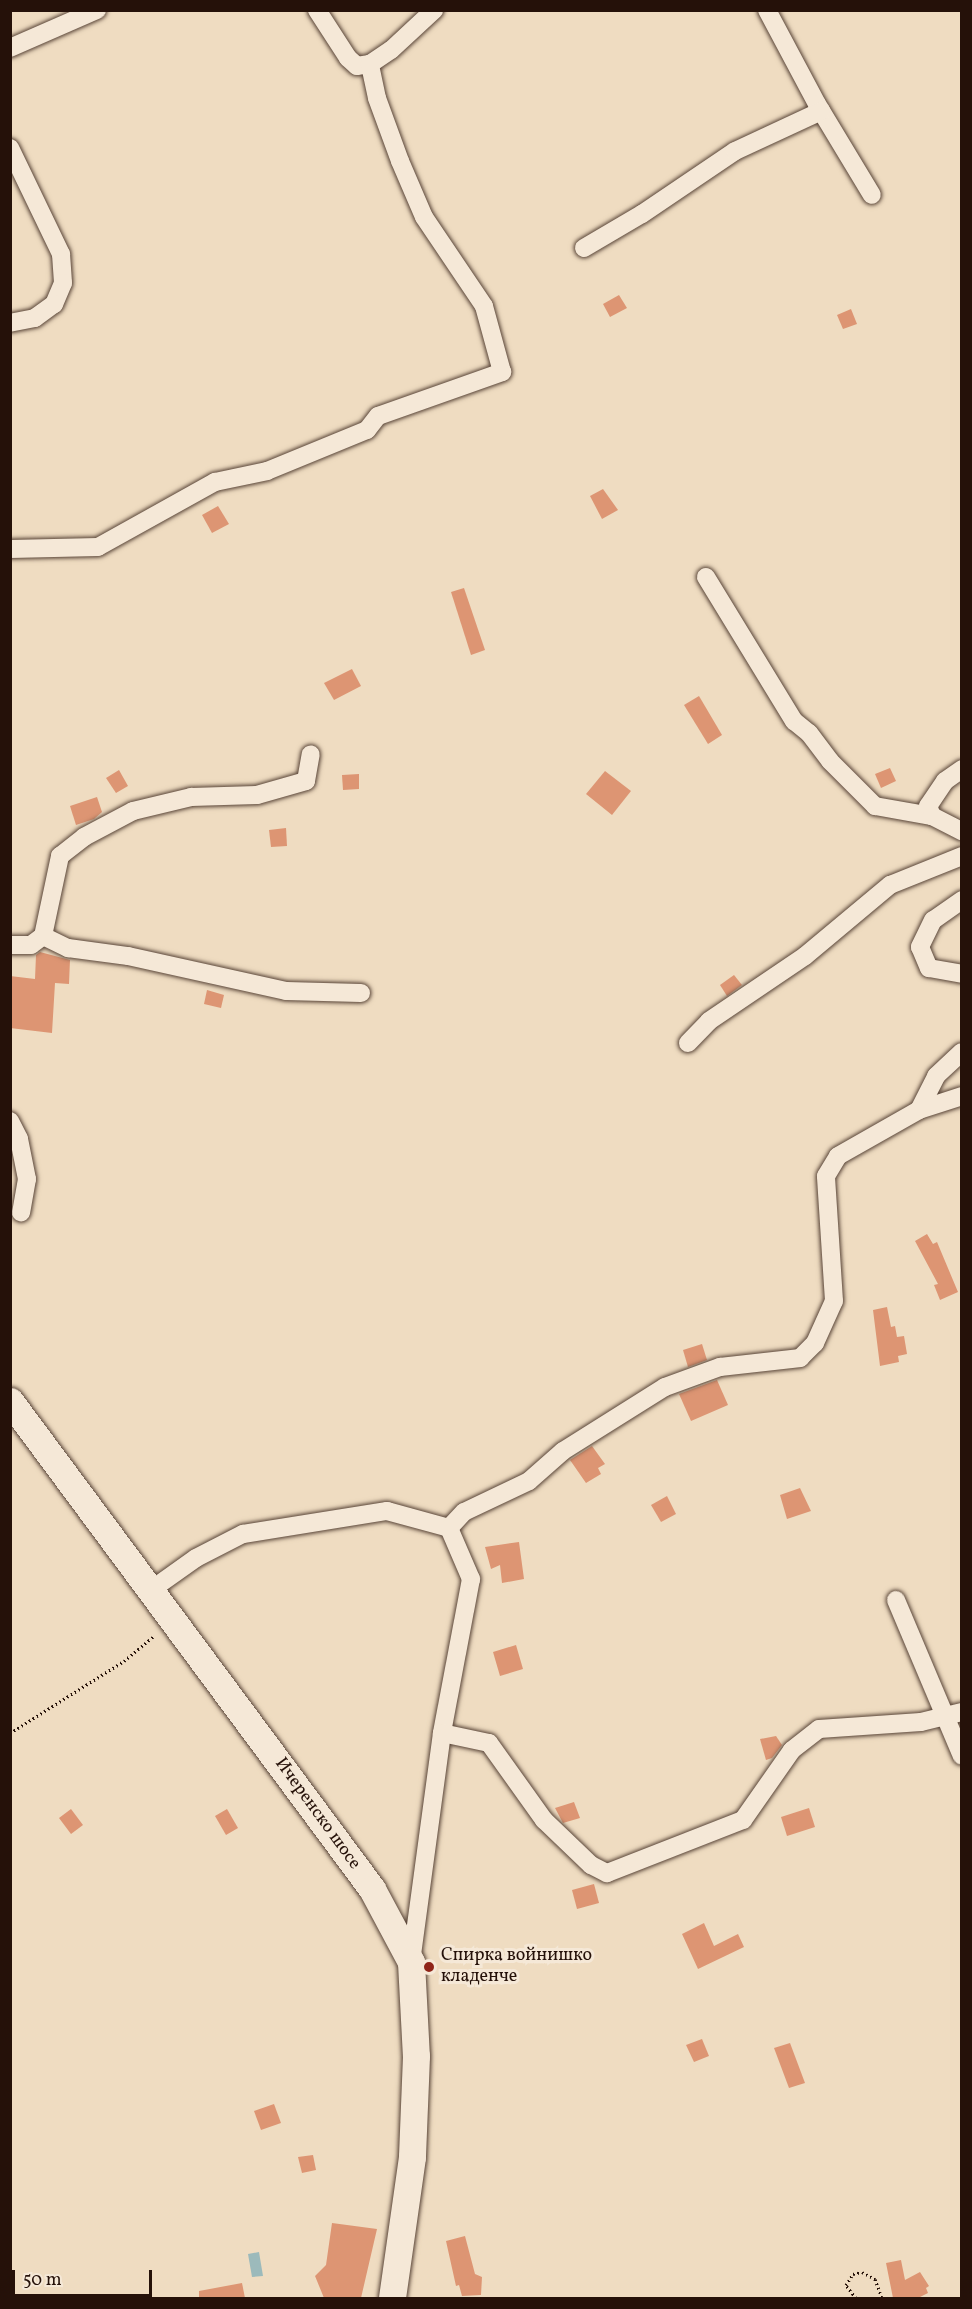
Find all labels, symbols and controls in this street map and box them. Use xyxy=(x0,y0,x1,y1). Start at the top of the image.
street label: Ичеренско шосе xyxy=(269,1754,365,1874)
place label: Спирка войнишко кладенче xyxy=(441,1946,592,1988)
marker: Спирка войнишко кладенче xyxy=(422,1960,436,1974)
scale bar xyxy=(15,2258,154,2296)
text: 50 m xyxy=(23,2268,62,2293)

